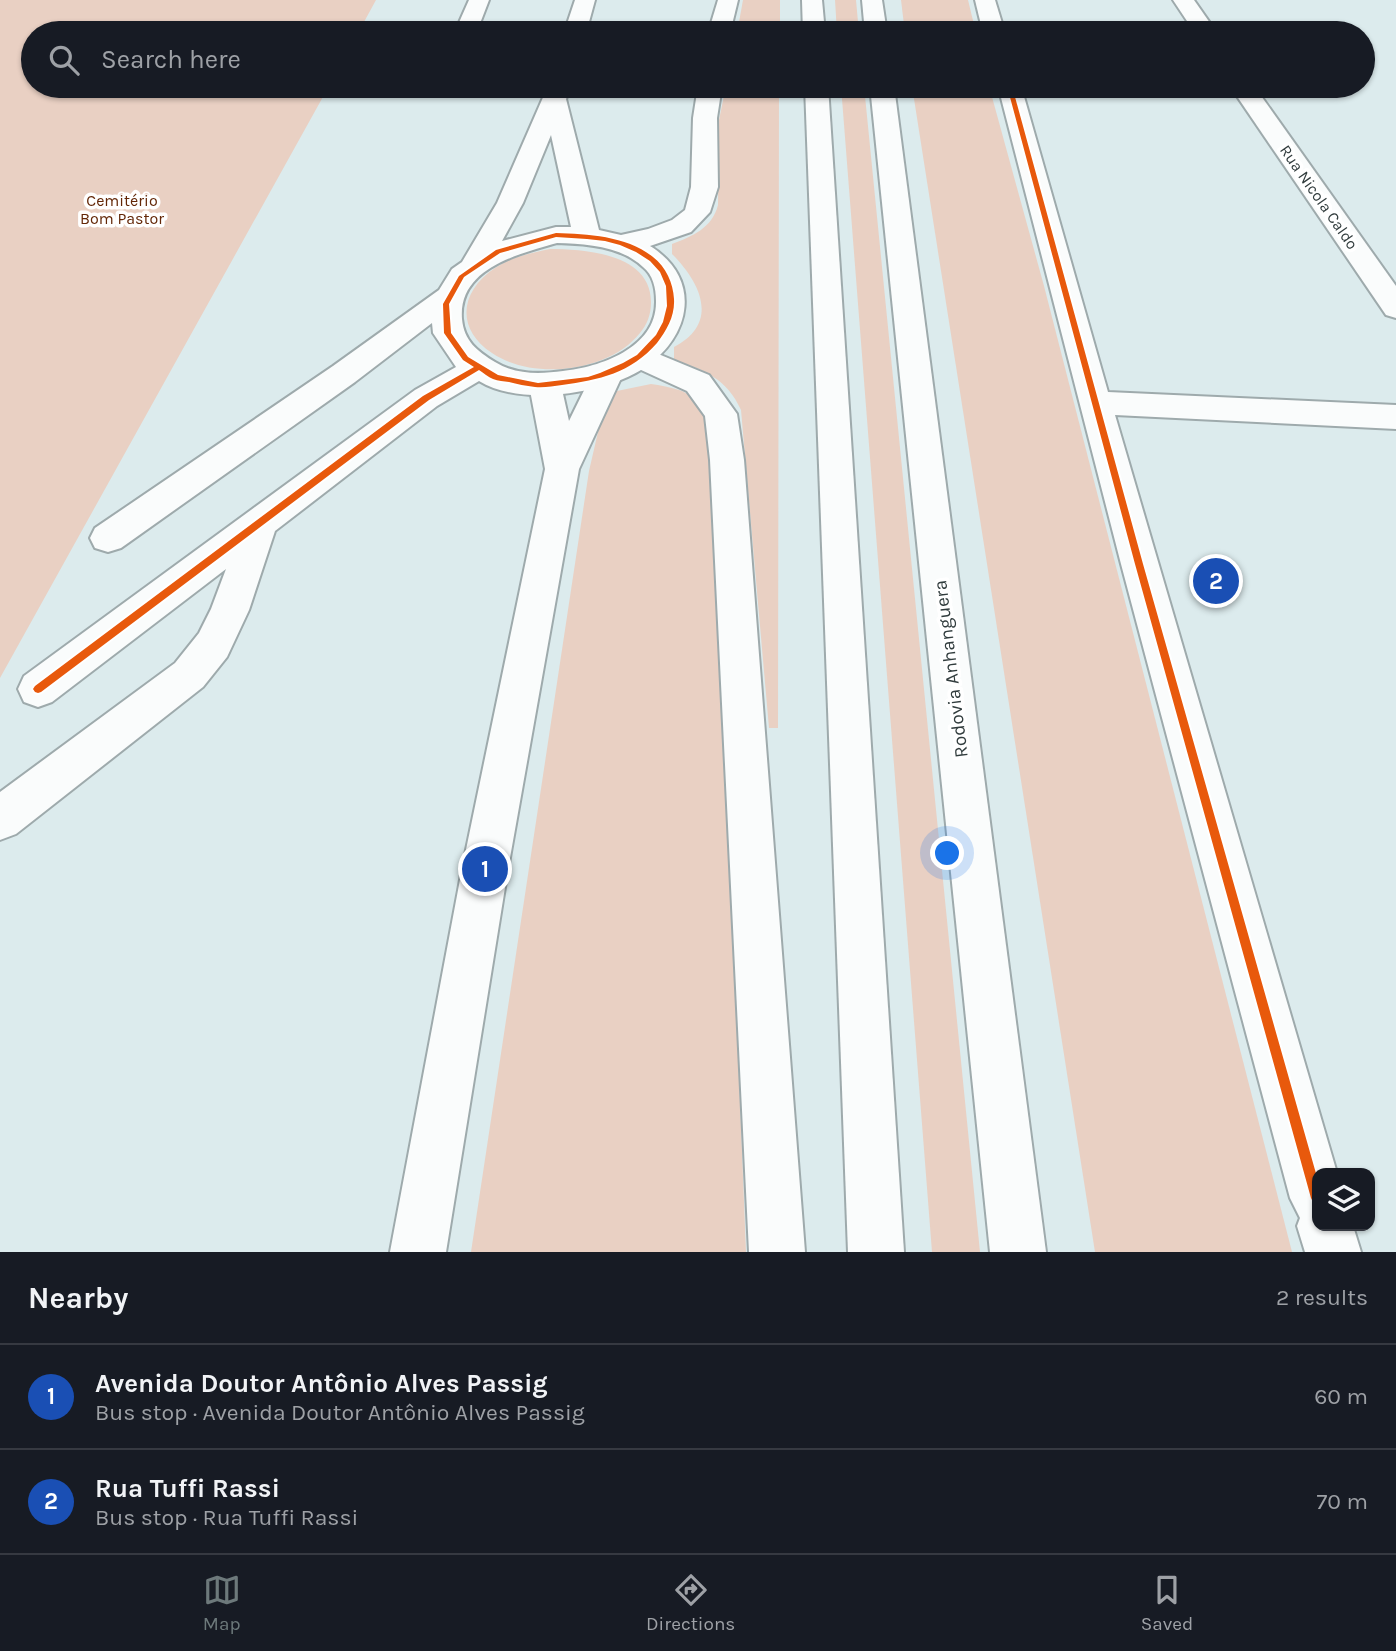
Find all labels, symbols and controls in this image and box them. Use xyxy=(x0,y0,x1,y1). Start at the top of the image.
search box xyxy=(21,21,1375,98)
icon: search xyxy=(45,41,83,79)
text: Search here xyxy=(101,44,241,75)
street label: Rua Nicola Caldo xyxy=(1276,141,1362,253)
park label: Cemitério Bom Pastor xyxy=(80,191,164,228)
pin: 2 xyxy=(1193,555,1239,607)
street label: Rodovia Anhanguera xyxy=(929,579,973,759)
your location xyxy=(930,836,964,870)
pin: 1 xyxy=(462,843,508,895)
map controls xyxy=(1312,1168,1375,1231)
button: layers xyxy=(1312,1168,1375,1231)
text: Nearby xyxy=(28,1280,128,1316)
text: 2 results xyxy=(1276,1284,1368,1311)
text: Avenida Doutor Antônio Alves Passig xyxy=(95,1368,548,1399)
text: 1 xyxy=(47,1383,55,1410)
text: 60 m xyxy=(1314,1383,1368,1410)
text: Bus stop · Avenida Doutor Antônio Alves Passig xyxy=(95,1399,585,1426)
text: Rua Tuffi Rassi xyxy=(95,1473,280,1504)
text: 2 xyxy=(44,1488,58,1515)
text: 70 m xyxy=(1317,1488,1368,1515)
text: Bus stop · Rua Tuffi Rassi xyxy=(95,1504,358,1531)
tab: Map xyxy=(203,1571,241,1635)
tab: Directions xyxy=(646,1571,735,1635)
tab: Saved xyxy=(1141,1571,1193,1635)

